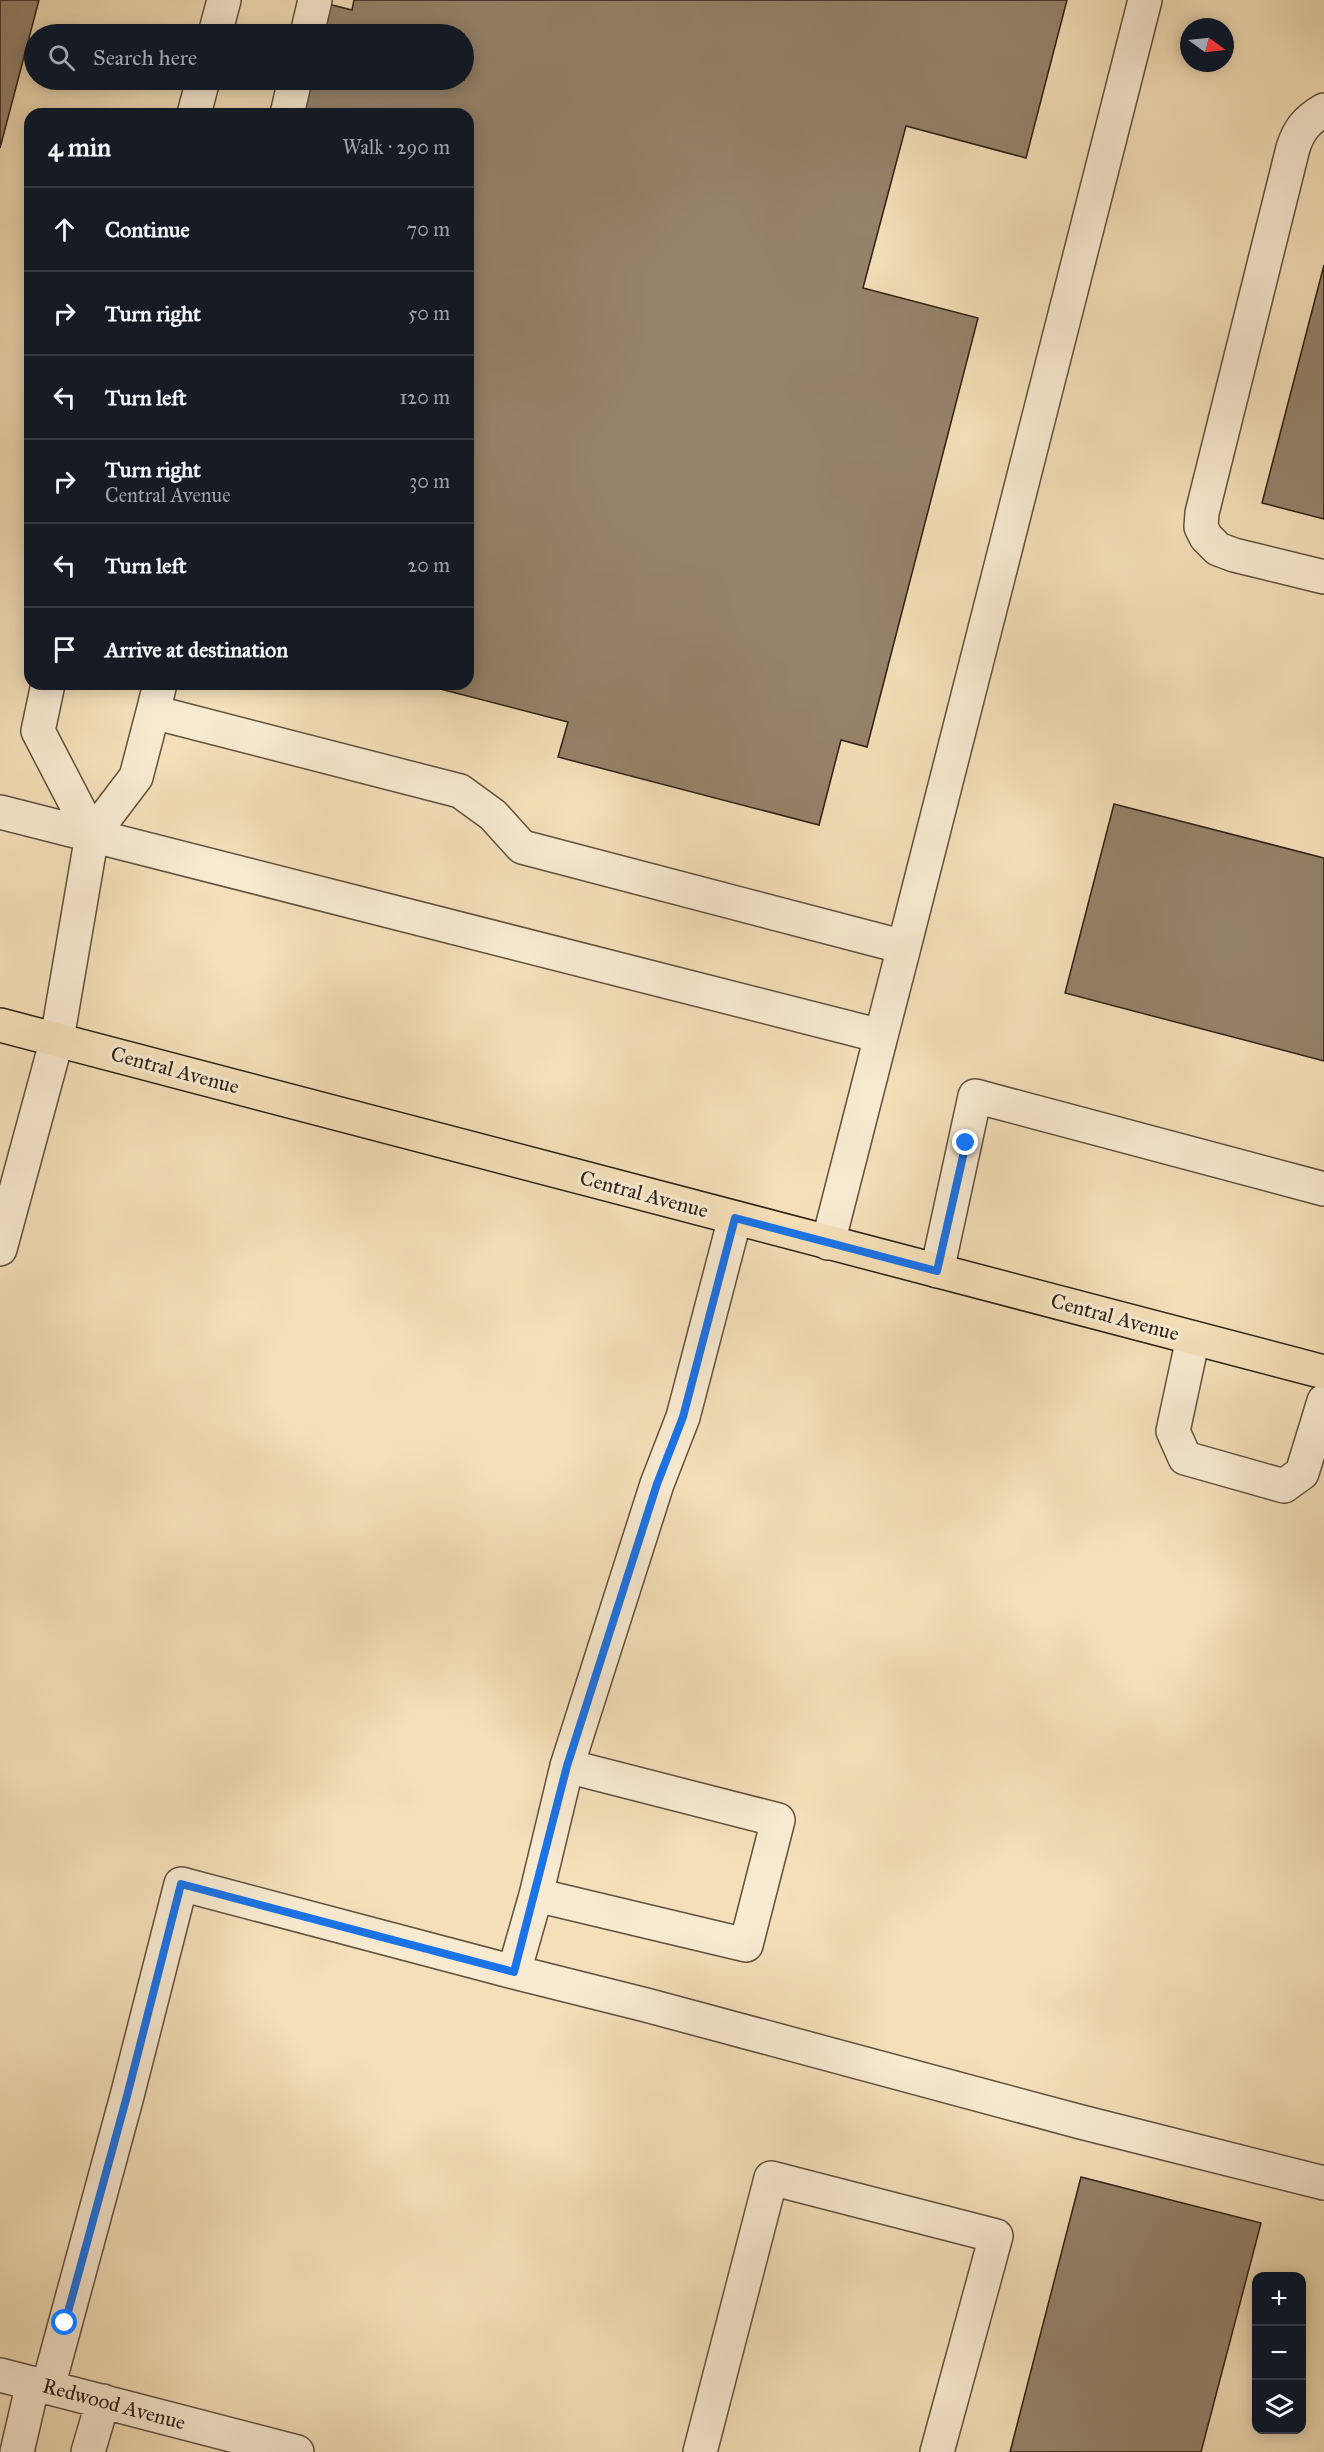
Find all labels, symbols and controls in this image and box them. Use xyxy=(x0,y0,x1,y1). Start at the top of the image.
north arrow xyxy=(1180,18,1234,72)
search box xyxy=(24,24,474,90)
icon: search xyxy=(45,41,78,74)
text: Search here xyxy=(93,44,197,71)
text: 4 min xyxy=(48,131,111,163)
text: Walk · 290 m xyxy=(342,135,450,159)
icon: ahead xyxy=(48,213,81,246)
text: Continue xyxy=(105,216,190,243)
text: 70 m xyxy=(407,217,450,241)
icon: right xyxy=(48,297,81,330)
text: Turn right xyxy=(105,300,201,327)
text: 50 m xyxy=(408,301,450,325)
icon: left xyxy=(48,381,81,414)
text: Turn left xyxy=(105,384,187,411)
text: 120 m xyxy=(399,385,450,409)
text: Turn right xyxy=(105,456,201,483)
icon: right xyxy=(48,465,81,498)
text: 30 m xyxy=(409,469,450,493)
text: Central Avenue xyxy=(105,483,231,507)
icon: left xyxy=(48,549,81,582)
text: Turn left xyxy=(105,552,187,579)
text: 20 m xyxy=(407,553,450,577)
icon: arrive xyxy=(48,633,81,666)
text: Arrive at destination xyxy=(105,636,288,663)
street label: Central Avenue xyxy=(108,1040,242,1100)
route end xyxy=(952,1129,978,1155)
street label: Central Avenue xyxy=(577,1164,711,1224)
street label: Central Avenue xyxy=(1048,1287,1182,1347)
map controls xyxy=(1252,2272,1306,2434)
button: + xyxy=(1252,2272,1306,2326)
route start xyxy=(51,2309,77,2335)
button: − xyxy=(1252,2326,1306,2380)
street label: Redwood Avenue xyxy=(40,2372,189,2436)
button: layers xyxy=(1252,2380,1306,2434)

